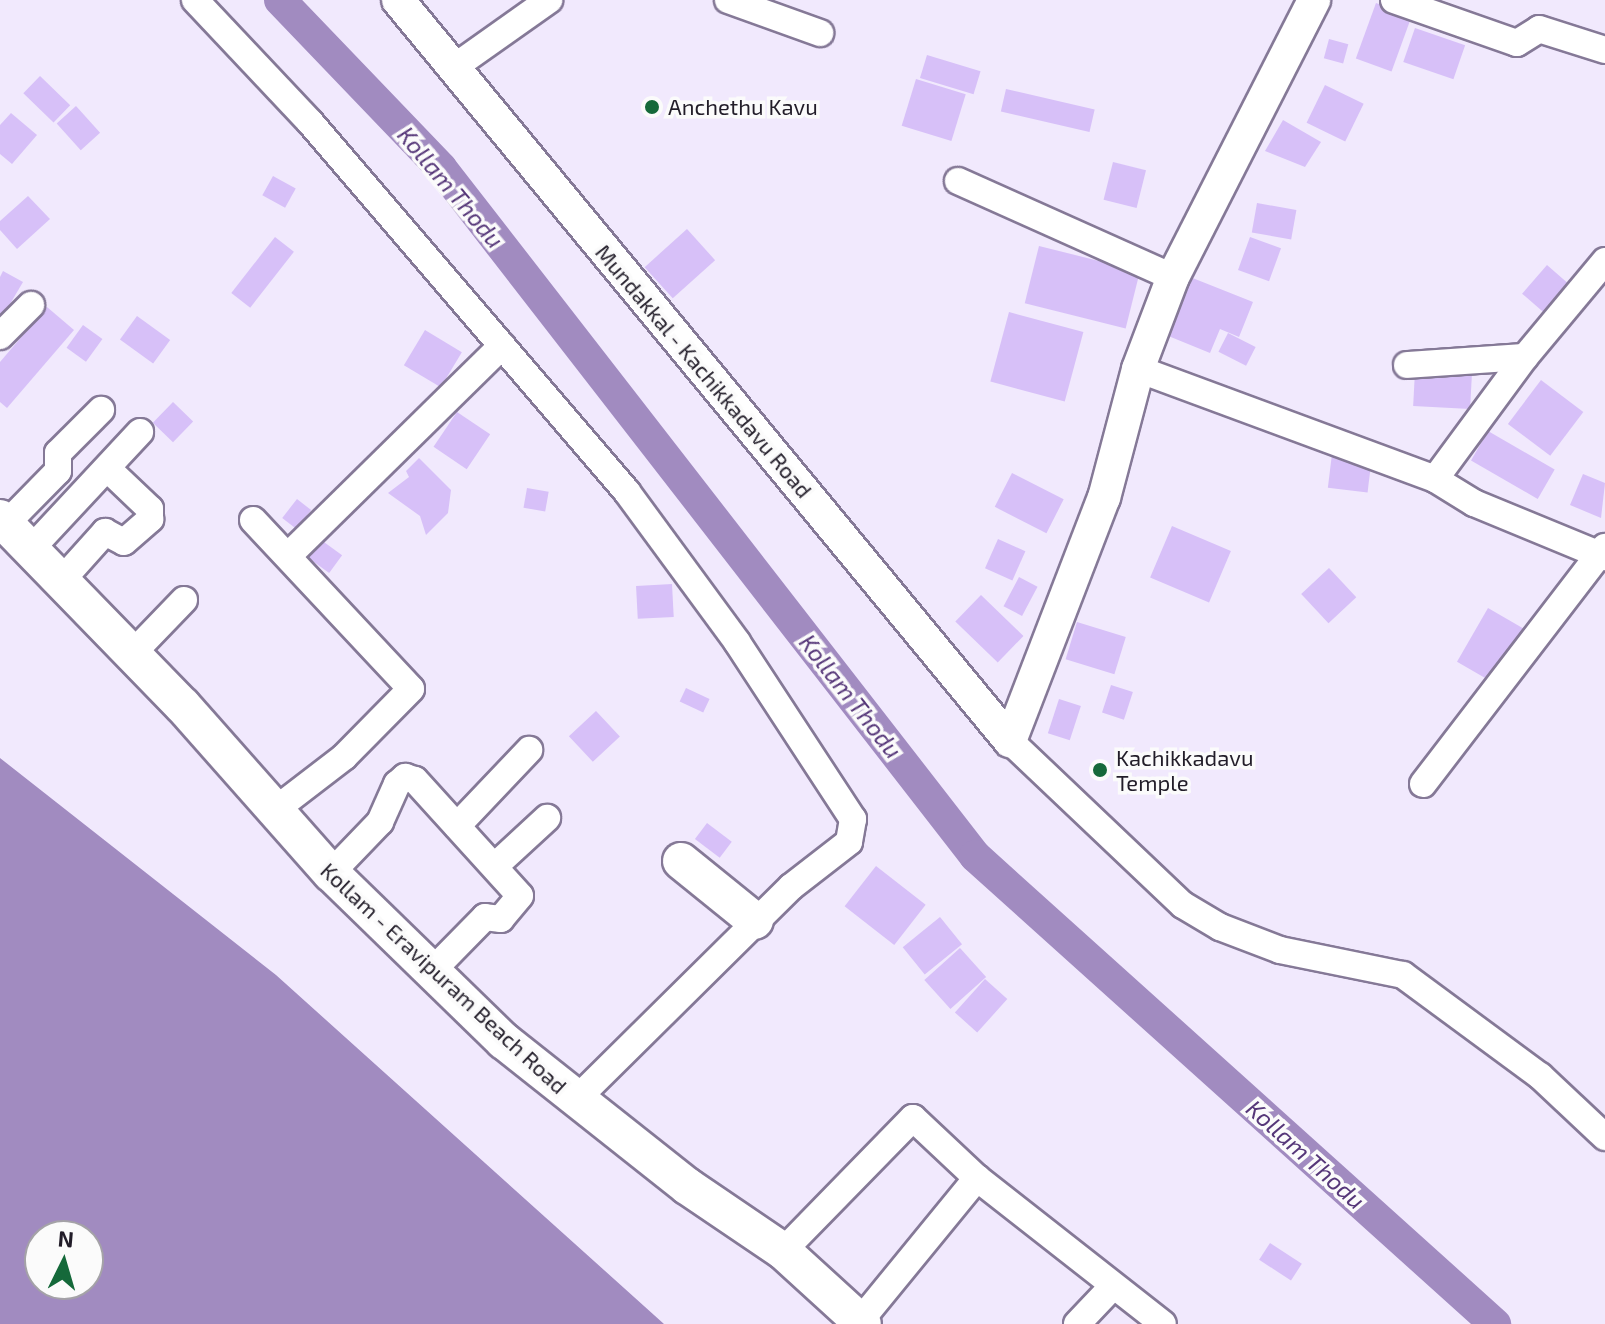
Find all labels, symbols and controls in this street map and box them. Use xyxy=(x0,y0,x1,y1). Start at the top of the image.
place label: Anchethu Kavu xyxy=(668,94,818,120)
marker: Anchethu Kavu xyxy=(643,98,661,116)
water label: Kollam Thodu xyxy=(392,120,510,254)
street label: Mundakkal - Kachikkadavu Road xyxy=(590,239,818,503)
water label: Kollam Thodu xyxy=(794,628,908,764)
place label: Kachikkadavu Temple xyxy=(1116,744,1253,796)
marker: Kachikkadavu Temple xyxy=(1091,761,1109,779)
street label: Kollam - Eravipuram Beach Road xyxy=(316,857,572,1099)
water label: Kollam Thodu xyxy=(1241,1093,1371,1215)
north arrow xyxy=(24,1220,104,1300)
text: N xyxy=(57,1224,75,1252)

